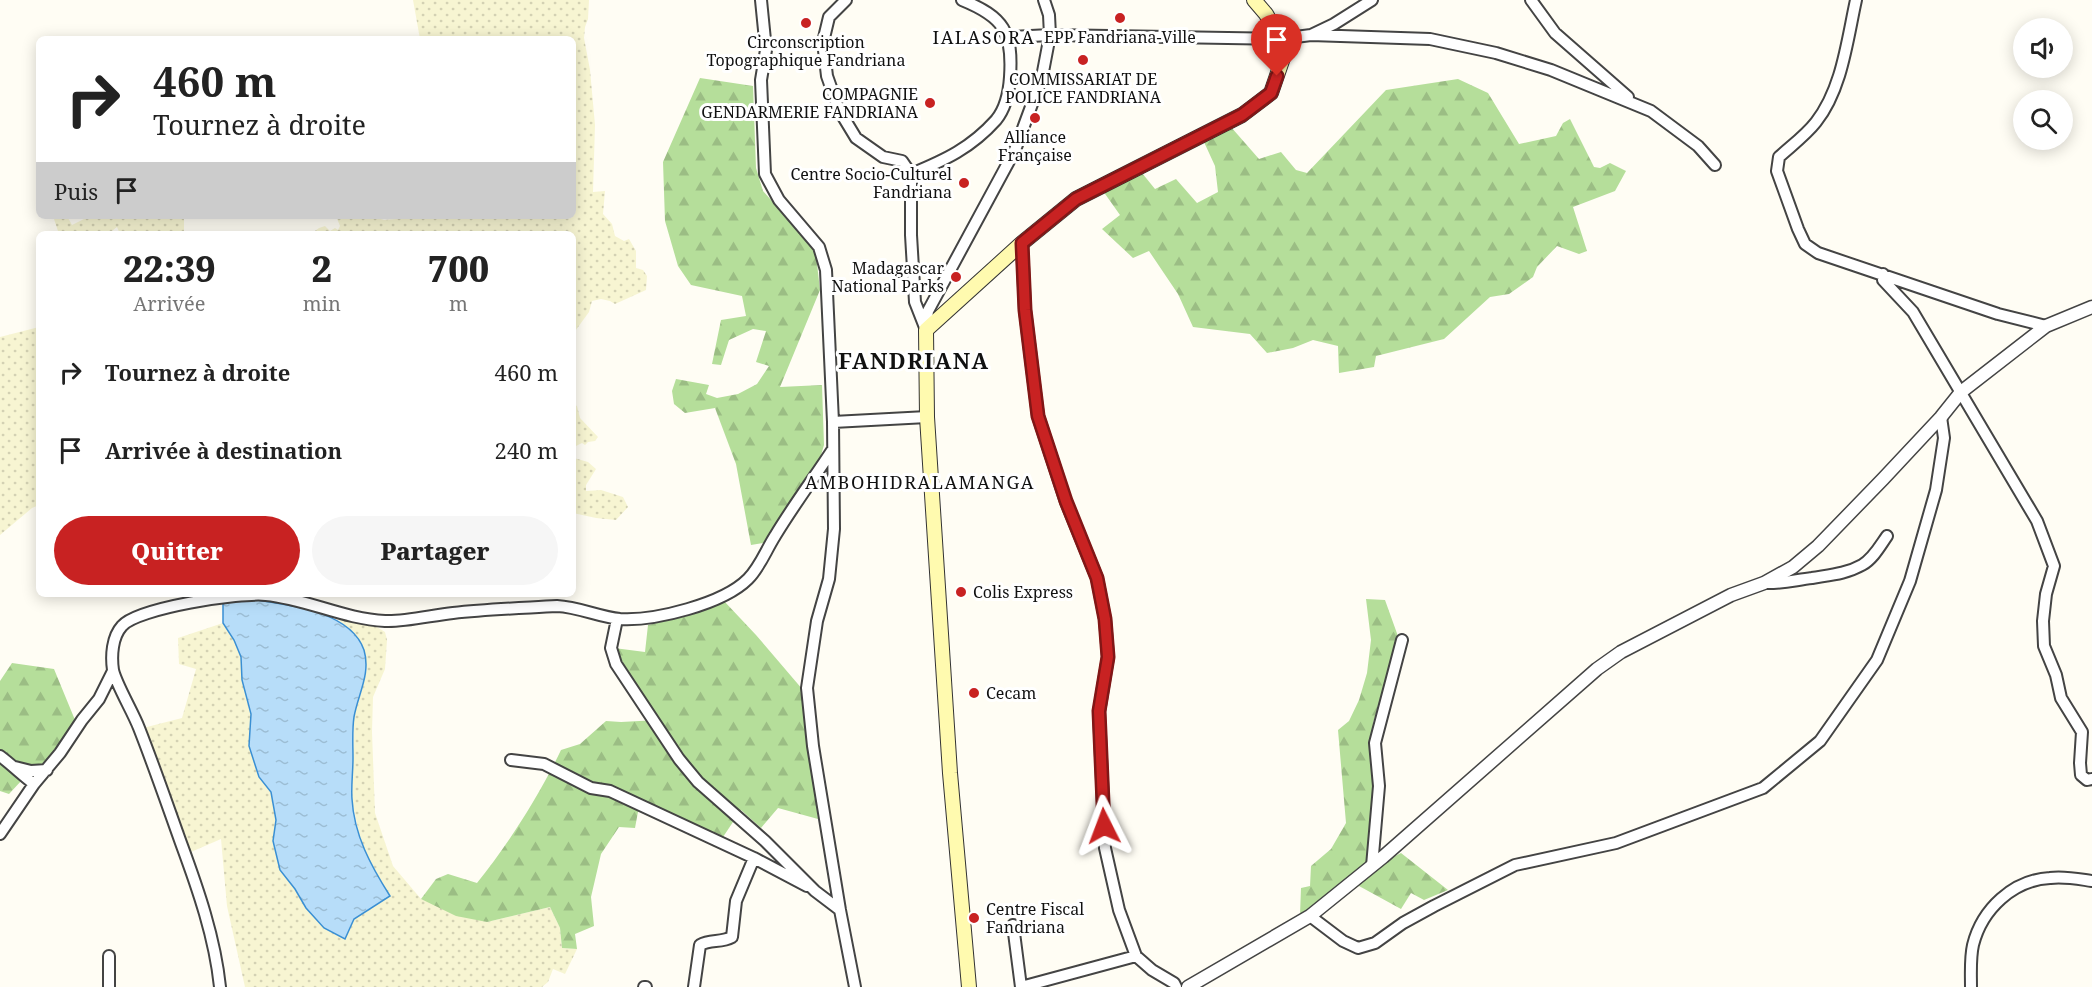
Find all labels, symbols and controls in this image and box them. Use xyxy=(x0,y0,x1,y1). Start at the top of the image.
marker: EPP Fandriana-Ville xyxy=(1113,11,1127,25)
pin xyxy=(1251,14,1302,76)
marker: Circonscription Topographique Fandriana xyxy=(799,16,813,30)
map controls xyxy=(2013,18,2073,150)
button: sound xyxy=(2013,18,2073,78)
icon: arrive xyxy=(1260,23,1293,56)
district label: IALASORA xyxy=(933,25,1035,49)
place label: EPP Fandriana-Ville xyxy=(1044,26,1196,48)
place label: Circonscription Topographique Fandriana xyxy=(707,31,905,71)
text: 460 m xyxy=(153,52,277,109)
marker: COMMISSARIAT DE POLICE FANDRIANA xyxy=(1076,53,1090,67)
icon: right xyxy=(54,60,132,138)
place label: COMMISSARIAT DE POLICE FANDRIANA xyxy=(1005,68,1162,108)
place label: COMPAGNIE GENDARMERIE FANDRIANA xyxy=(701,83,919,123)
button: search xyxy=(2013,90,2073,150)
marker: COMPAGNIE GENDARMERIE FANDRIANA xyxy=(923,96,937,110)
text: Tournez à droite xyxy=(153,106,366,143)
marker: Alliance Française xyxy=(1028,111,1042,125)
place label: Alliance Française xyxy=(998,126,1072,166)
place label: Centre Socio-Culturel Fandriana xyxy=(790,163,952,203)
icon: arrive xyxy=(110,174,143,207)
text: Puis xyxy=(54,176,98,206)
marker: Centre Socio-Culturel Fandriana xyxy=(957,176,971,190)
text: 22:39 xyxy=(123,244,216,293)
text: 2 xyxy=(312,244,332,293)
text: 700 xyxy=(428,244,489,293)
place label: Madagascar National Parks xyxy=(832,257,944,297)
marker: Madagascar National Parks xyxy=(949,270,963,284)
text: Arrivée xyxy=(133,290,206,317)
text: min xyxy=(303,290,341,317)
text: m xyxy=(449,290,468,317)
district label: FANDRIANA xyxy=(838,345,990,375)
icon: right xyxy=(54,356,87,389)
text: Tournez à droite xyxy=(105,357,290,387)
text: 460 m xyxy=(495,357,558,387)
icon: arrive xyxy=(54,434,87,467)
text: Arrivée à destination xyxy=(105,435,342,465)
text: 240 m xyxy=(495,435,558,465)
district label: AMBOHIDRALAMANGA xyxy=(805,470,1035,494)
button: Quitter xyxy=(54,516,300,585)
button: Partager xyxy=(312,516,558,585)
place label: Colis Express xyxy=(973,581,1073,603)
marker: Colis Express xyxy=(954,585,968,599)
place label: Cecam xyxy=(986,682,1036,704)
marker: Cecam xyxy=(967,686,981,700)
position arrow xyxy=(1072,794,1136,858)
place label: Centre Fiscal Fandriana xyxy=(986,898,1084,938)
marker: Centre Fiscal Fandriana xyxy=(967,911,981,925)

